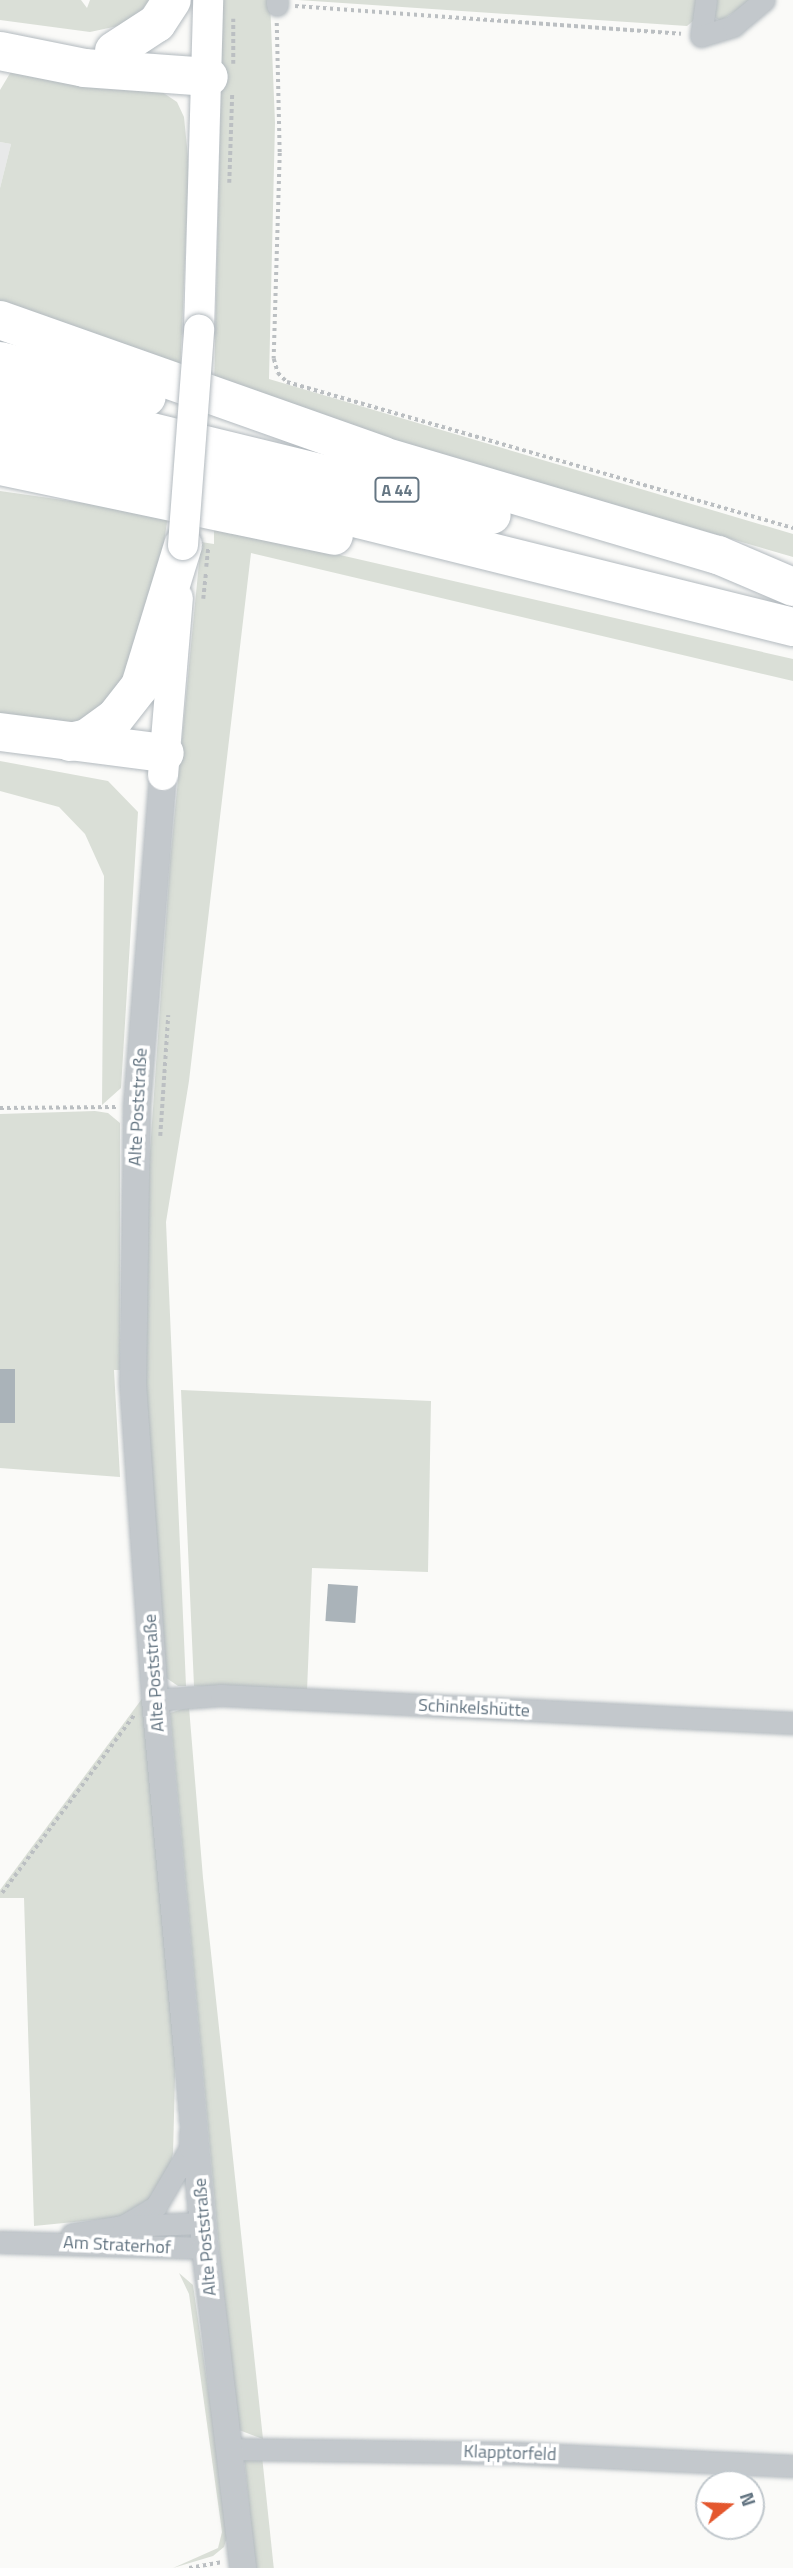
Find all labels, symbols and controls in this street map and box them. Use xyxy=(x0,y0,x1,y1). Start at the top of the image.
road number: A 44 xyxy=(374,477,420,503)
street label: Alte Poststraße xyxy=(124,1047,152,1167)
street label: Alte Poststraße xyxy=(139,1613,169,1733)
street label: Schinkelshütte xyxy=(418,1694,530,1722)
street label: Alte Poststraße xyxy=(189,2177,221,2297)
street label: Am Straterhof xyxy=(63,2231,171,2259)
street label: Klapptorfeld xyxy=(463,2441,557,2465)
north arrow xyxy=(695,2470,765,2540)
text: N xyxy=(733,2488,764,2510)

